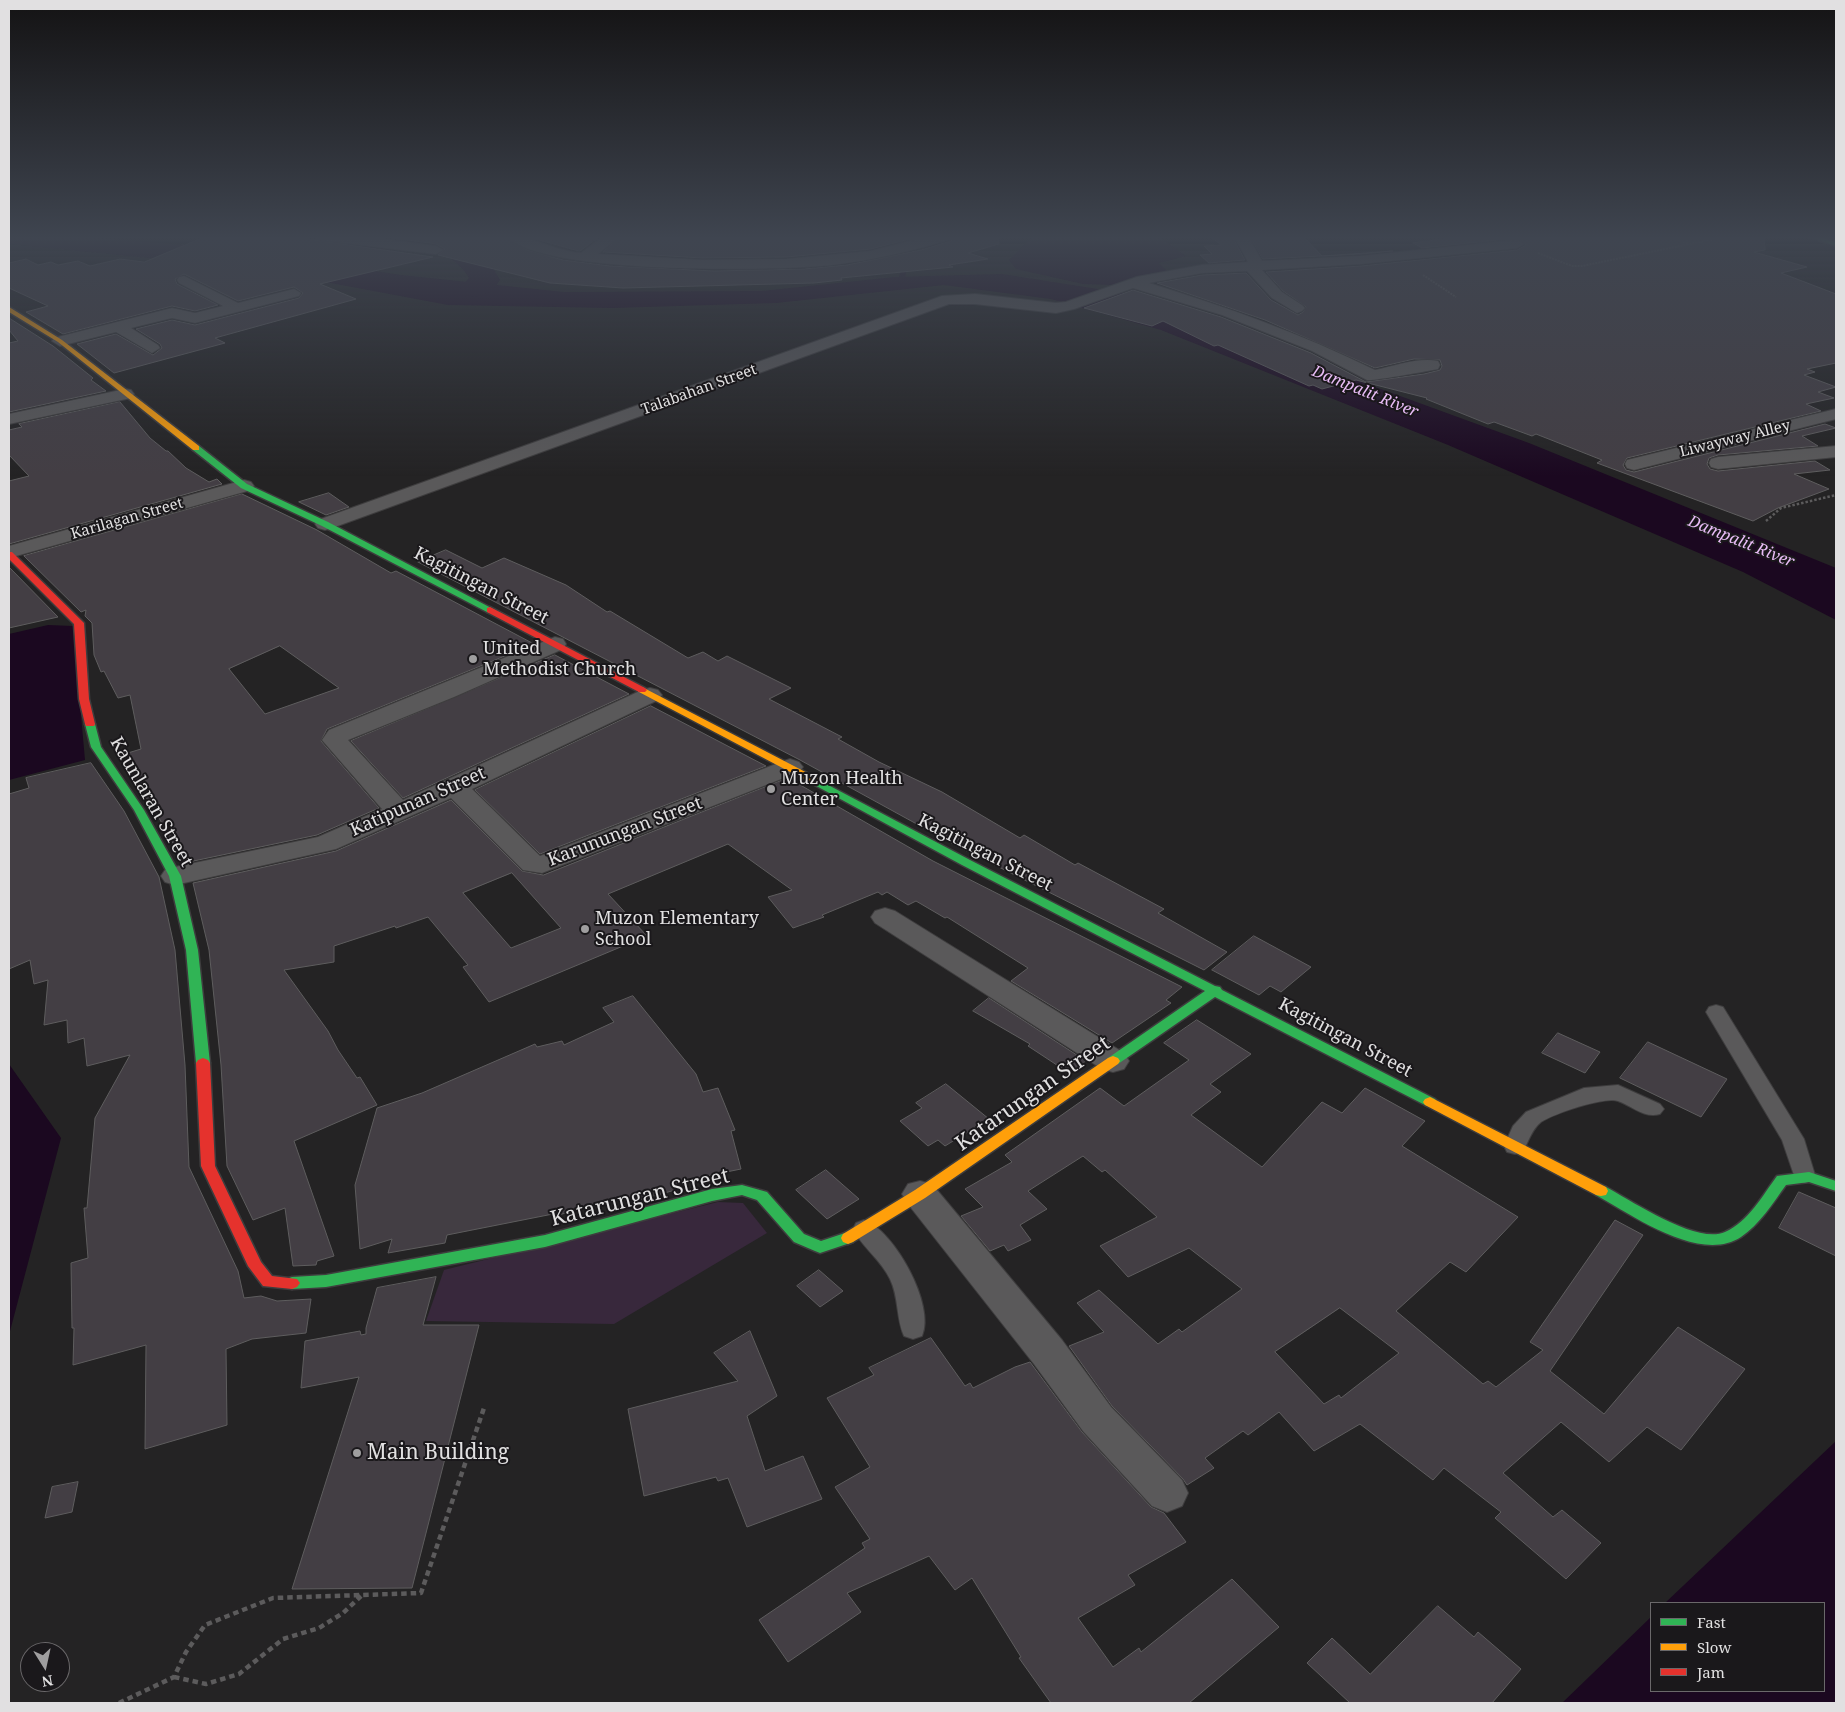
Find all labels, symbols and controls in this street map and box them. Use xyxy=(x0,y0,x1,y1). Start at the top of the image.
street label: Talabahan Street xyxy=(639,361,759,419)
water label: Dampalit River xyxy=(1309,362,1421,422)
street label: Liwayway Alley xyxy=(1678,417,1792,461)
street label: Karilagan Street xyxy=(69,494,185,544)
water label: Dampalit River xyxy=(1685,512,1797,572)
street label: Kagitingan Street xyxy=(410,543,552,629)
place label: United Methodist Church xyxy=(483,638,636,681)
marker: United Methodist Church xyxy=(467,653,479,665)
street label: Kaunlaran Street xyxy=(105,733,197,871)
street label: Katipunan Street xyxy=(347,763,489,841)
place label: Muzon Health Center xyxy=(781,768,903,811)
marker: Muzon Health Center xyxy=(765,783,777,795)
street label: Karunungan Street xyxy=(545,793,705,871)
street label: Kagitingan Street xyxy=(914,810,1056,896)
place label: Muzon Elementary School xyxy=(595,908,759,951)
marker: Muzon Elementary School xyxy=(579,923,591,935)
street label: Kagitingan Street xyxy=(1275,994,1415,1082)
street label: Katarungan Street xyxy=(951,1031,1115,1157)
street label: Katarungan Street xyxy=(548,1164,732,1232)
place label: Main Building xyxy=(367,1440,509,1466)
marker: Main Building xyxy=(351,1447,363,1459)
legend xyxy=(1650,1602,1825,1692)
text: Fast xyxy=(1697,1612,1726,1632)
text: Slow xyxy=(1697,1637,1731,1657)
north arrow xyxy=(20,1642,70,1692)
text: Jam xyxy=(1697,1662,1725,1682)
text: N xyxy=(40,1671,55,1692)

